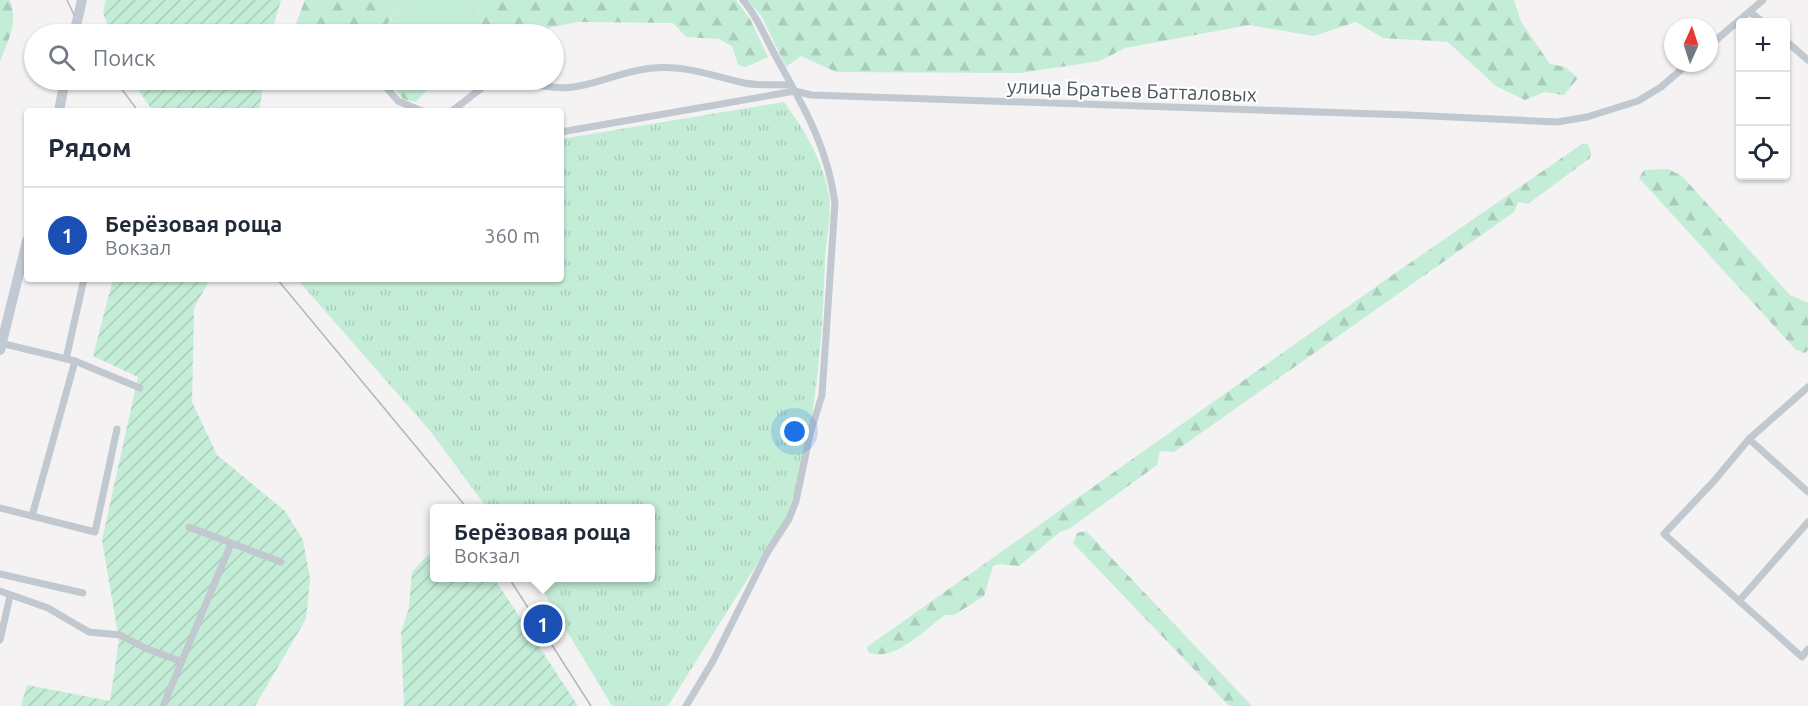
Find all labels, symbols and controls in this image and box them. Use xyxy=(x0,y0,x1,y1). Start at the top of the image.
north arrow xyxy=(1664,18,1718,72)
map controls xyxy=(1736,18,1790,180)
button: + xyxy=(1736,18,1790,72)
search box xyxy=(24,24,564,90)
icon: search xyxy=(45,41,78,74)
text: Поиск xyxy=(93,45,156,70)
button: − xyxy=(1736,72,1790,126)
street label: улица Братьев Батталовых xyxy=(1007,74,1257,106)
button: locate xyxy=(1736,126,1790,180)
text: Рядом xyxy=(48,133,132,162)
text: Берёзовая роща xyxy=(105,211,282,236)
text: 1 xyxy=(62,224,73,247)
text: 360 m xyxy=(484,224,540,247)
text: Вокзал xyxy=(105,236,171,259)
your location xyxy=(780,417,809,446)
popup xyxy=(430,504,655,582)
text: Берёзовая роща xyxy=(454,519,631,544)
text: Вокзал xyxy=(454,544,520,567)
pin: 1 xyxy=(524,602,562,646)

